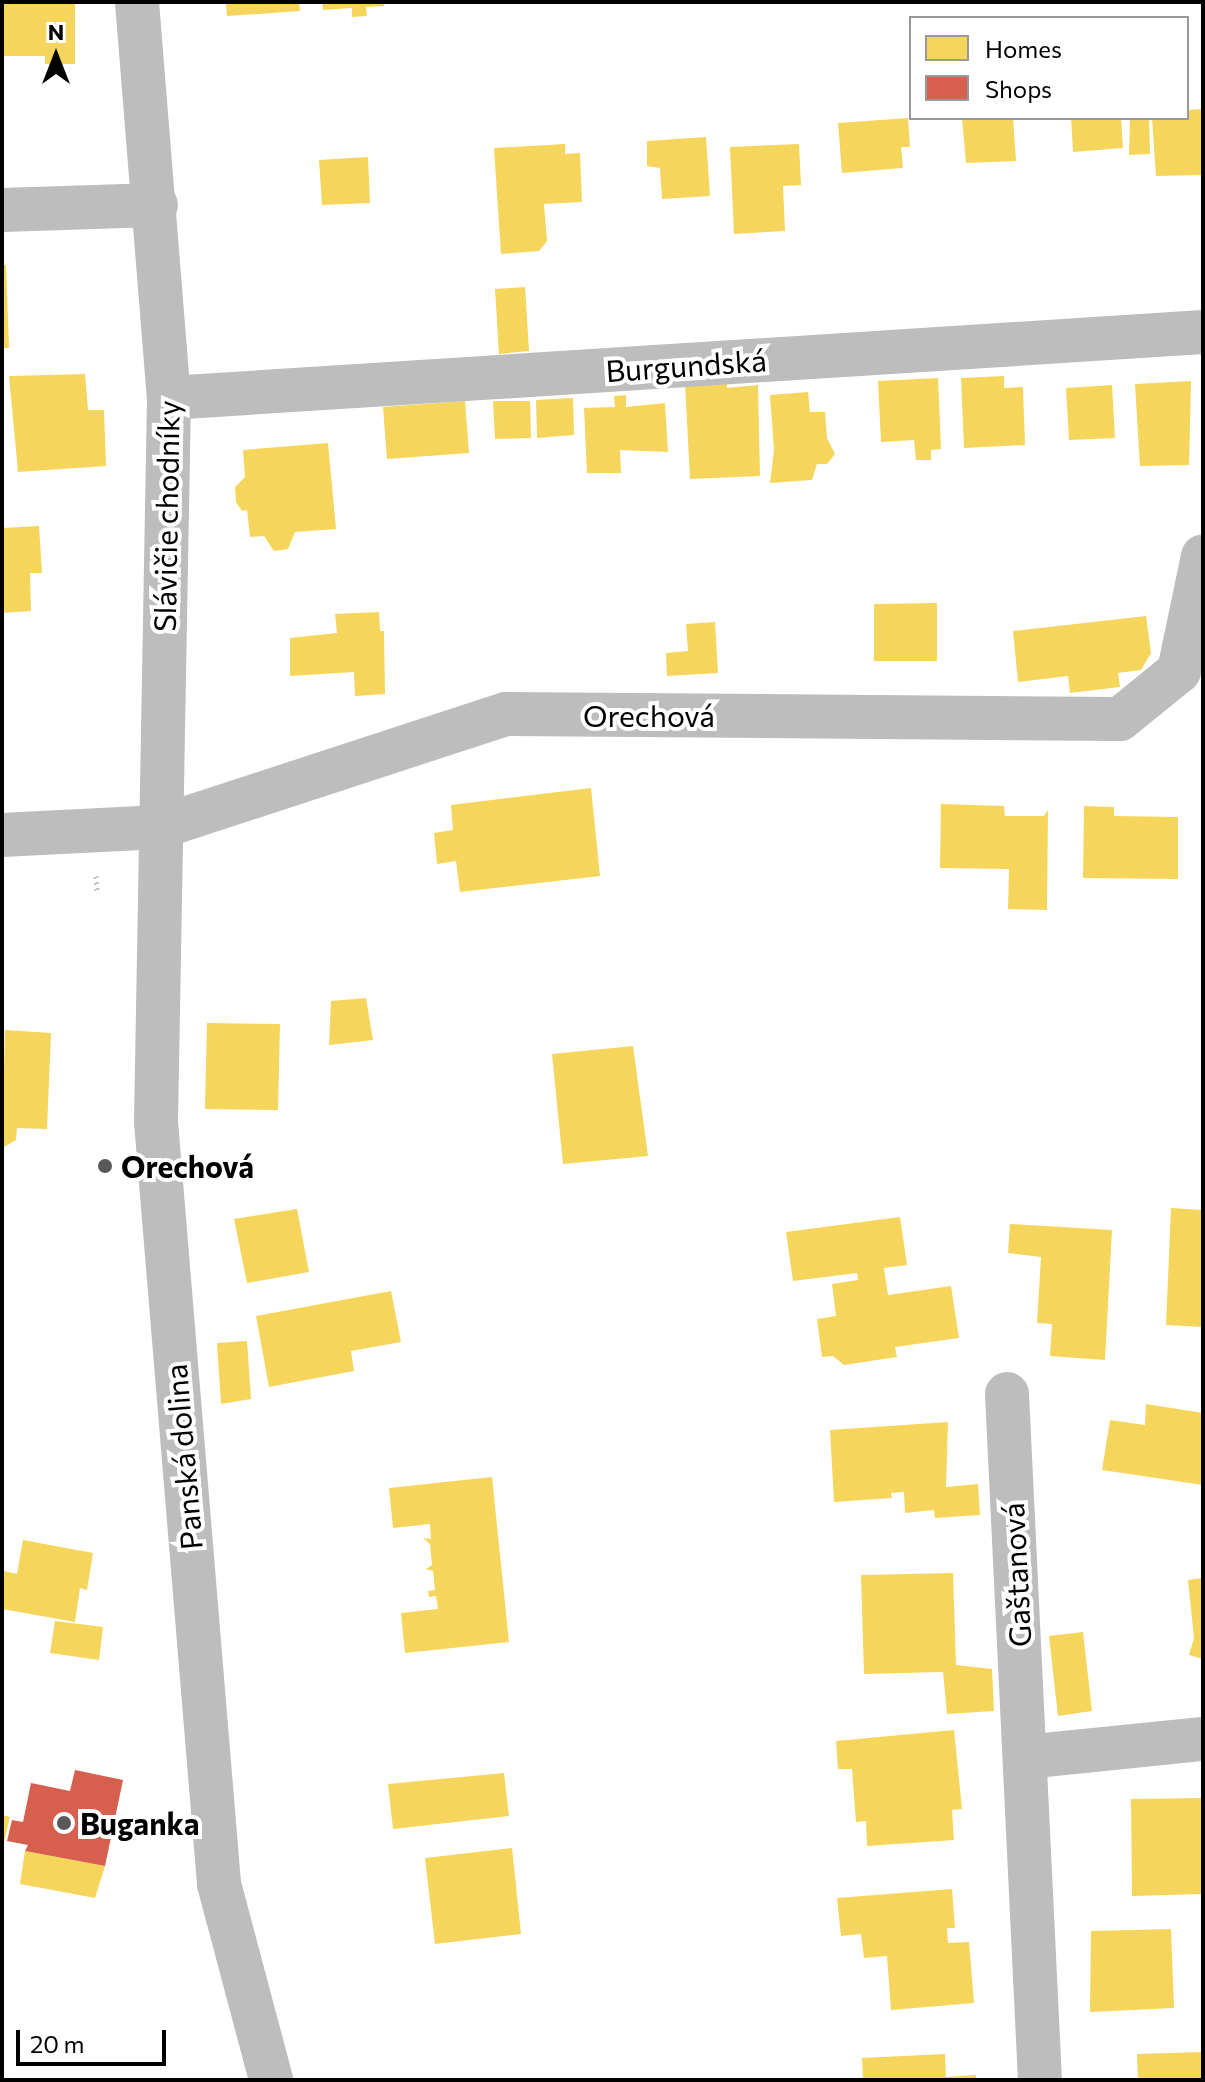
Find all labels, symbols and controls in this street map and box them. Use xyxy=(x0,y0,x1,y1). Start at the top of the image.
north arrow xyxy=(16,16,96,96)
legend xyxy=(909,16,1189,120)
text: N xyxy=(48,18,64,45)
text: Homes xyxy=(985,34,1062,63)
text: Shops xyxy=(985,74,1052,103)
street label: Burgundská xyxy=(604,341,768,389)
street label: Slávičie chodníky xyxy=(146,400,186,632)
street label: Orechová xyxy=(583,697,715,733)
place label: Orechová xyxy=(121,1148,254,1184)
marker: Orechová xyxy=(96,1157,114,1175)
street label: Panská dolina xyxy=(157,1363,209,1551)
street label: Gaštanová xyxy=(994,1502,1038,1648)
place label: Buganka xyxy=(80,1805,200,1841)
marker: Buganka xyxy=(55,1814,73,1832)
scale bar xyxy=(20,2014,170,2064)
text: 20 m xyxy=(30,2029,84,2058)

